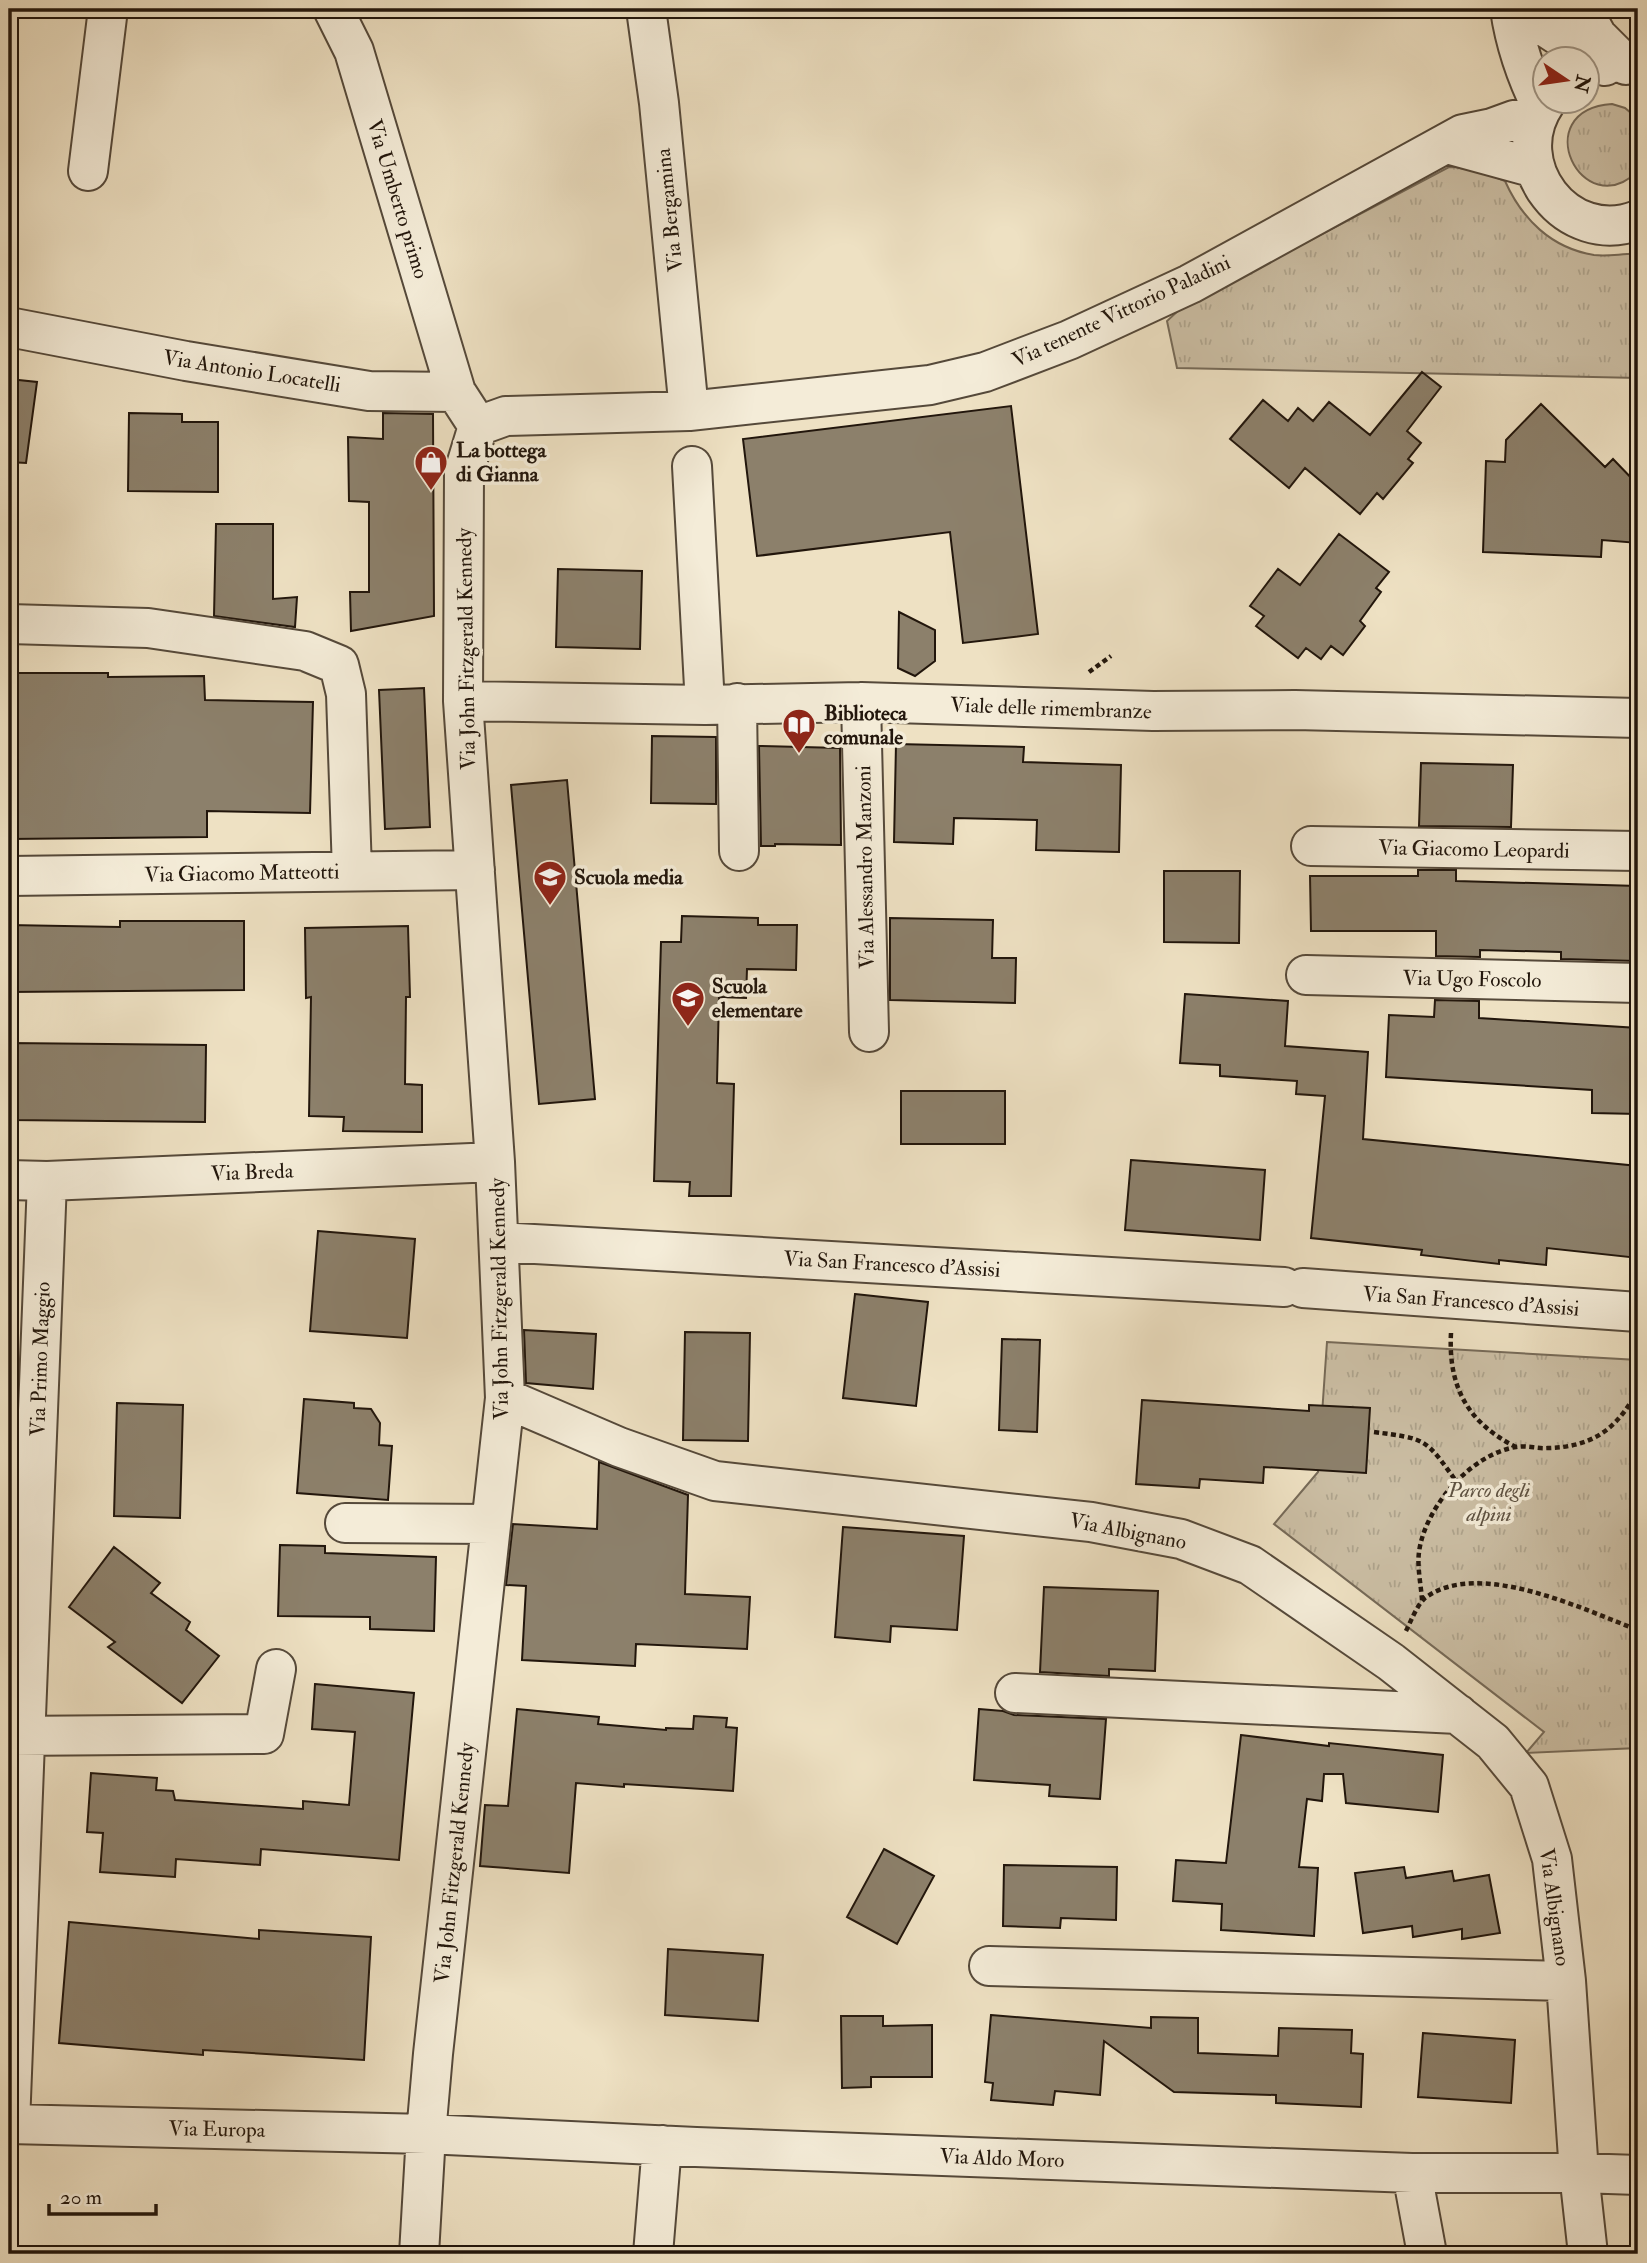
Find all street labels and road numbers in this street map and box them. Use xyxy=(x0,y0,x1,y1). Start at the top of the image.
street label: Via Umberto primo xyxy=(360,116,435,282)
street label: Via Bergamina xyxy=(650,147,689,273)
street label: Via tenente Vittorio Paladini xyxy=(1008,249,1235,374)
street label: Via Antonio Locatelli xyxy=(161,344,343,399)
street label: Via John Fitzgerald Kennedy xyxy=(451,527,482,770)
street label: Viale delle rimembranze xyxy=(950,691,1152,726)
street label: Via Alessandro Manzoni xyxy=(850,765,881,969)
street label: Via Giacomo Leopardi xyxy=(1378,834,1570,865)
street label: Via Giacomo Matteotti xyxy=(144,858,340,889)
street label: Via Ugo Foscolo xyxy=(1402,965,1542,994)
street label: Via Breda xyxy=(210,1158,294,1187)
street label: Via John Fitzgerald Kennedy xyxy=(484,1177,515,1420)
street label: Via San Francesco d'Assisi xyxy=(783,1245,1002,1284)
street label: Via San Francesco d'Assisi xyxy=(1362,1280,1581,1323)
street label: Via Primo Maggio xyxy=(24,1281,57,1437)
street label: Via Albignano xyxy=(1067,1507,1189,1556)
street label: Via John Fitzgerald Kennedy xyxy=(428,1741,481,1985)
street label: Via Albignano xyxy=(1533,1846,1576,1968)
street label: Via Europa xyxy=(168,2115,266,2144)
street label: Via Aldo Moro xyxy=(939,2143,1065,2174)

